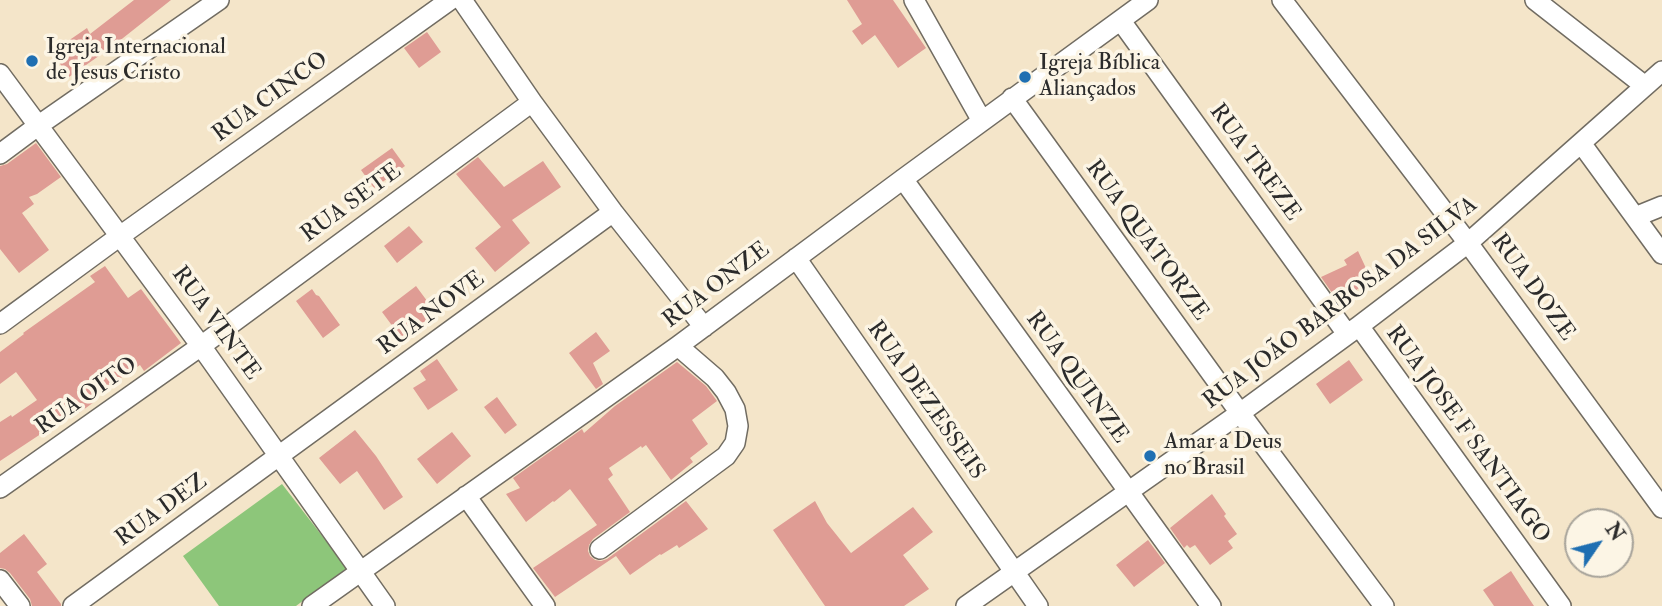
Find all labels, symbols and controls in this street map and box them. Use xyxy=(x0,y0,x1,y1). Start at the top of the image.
place label: Igreja Internacional de Jesus Cristo xyxy=(46,34,226,88)
street label: RUA CINCO xyxy=(208,47,334,149)
place label: Igreja Bíblica Aliançados xyxy=(1039,50,1160,104)
marker: Igreja Internacional de Jesus Cristo xyxy=(24,53,40,69)
marker: Igreja Bíblica Aliançados xyxy=(1017,69,1033,85)
street label: RUA TREZE xyxy=(1202,99,1306,227)
street label: RUA QUATORZE xyxy=(1079,155,1213,327)
street label: RUA SETE xyxy=(297,158,407,250)
street label: RUA JOÃO BARBOSA DA SILVA xyxy=(1199,192,1483,416)
street label: RUA DOZE xyxy=(1484,229,1580,347)
street label: RUA ONZE xyxy=(658,237,776,335)
street label: RUA VINTE xyxy=(165,262,265,386)
street label: RUA NOVE xyxy=(373,266,491,362)
street label: RUA QUINZE xyxy=(1019,307,1133,449)
street label: RUA DEZESSEIS xyxy=(860,316,990,486)
street label: RUA JOSE F SANTIAGO xyxy=(1379,321,1555,549)
street label: RUA OITO xyxy=(31,352,143,442)
place label: Amar a Deus no Brasil xyxy=(1164,429,1282,483)
marker: Amar a Deus no Brasil xyxy=(1142,448,1158,464)
street label: RUA DEZ xyxy=(111,469,213,553)
north arrow xyxy=(1564,508,1634,578)
text: N xyxy=(1600,518,1629,546)

